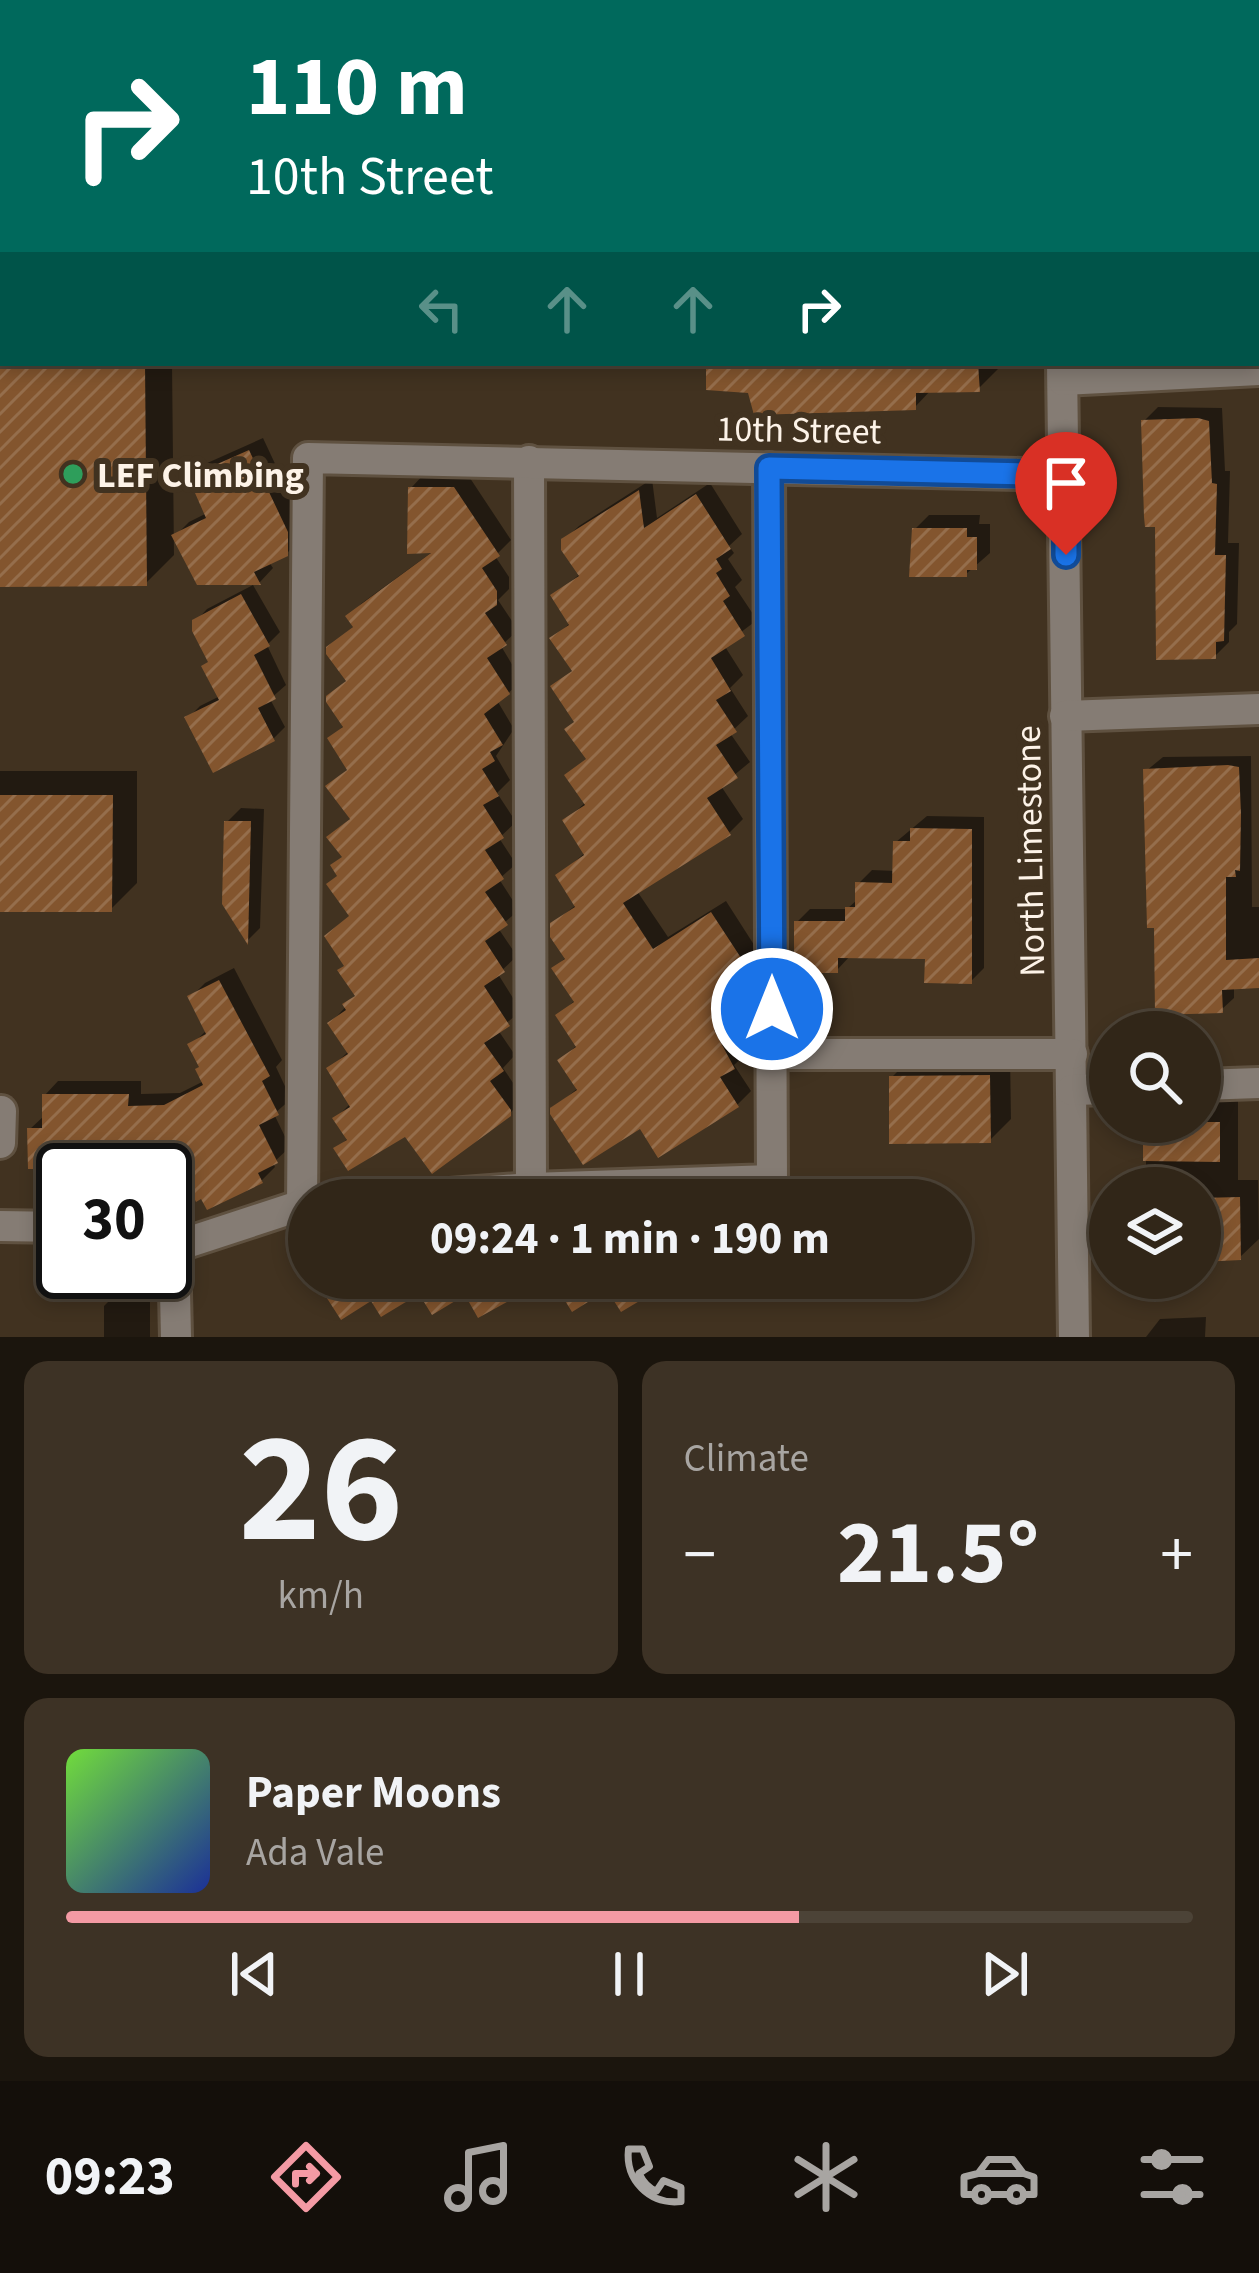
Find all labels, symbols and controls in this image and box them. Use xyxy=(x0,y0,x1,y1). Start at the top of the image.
text: 110 m xyxy=(246,28,468,148)
icon: right xyxy=(48,48,204,204)
text: 10th Street xyxy=(246,139,493,216)
icon: left xyxy=(408,276,474,342)
icon: ahead xyxy=(534,276,600,342)
icon: ahead xyxy=(660,276,726,342)
icon: right xyxy=(786,276,852,342)
street label: 10th Street xyxy=(716,404,882,457)
pin xyxy=(1015,432,1117,555)
place label: LEF Climbing xyxy=(97,450,304,501)
icon: arrive xyxy=(1033,450,1099,516)
marker: LEF Climbing xyxy=(60,461,86,487)
street label: North Limestone xyxy=(1003,725,1058,977)
position arrow xyxy=(709,946,835,1072)
map controls xyxy=(1089,1011,1221,1299)
button: search xyxy=(1089,1011,1221,1143)
speed limit sign: 30 xyxy=(36,1143,192,1299)
button: layers xyxy=(1089,1167,1221,1299)
text: 09:24 · 1 min · 190 m xyxy=(430,1207,830,1271)
text: 26 xyxy=(238,1379,403,1601)
text: Climate xyxy=(684,1431,809,1487)
text: 21.5° xyxy=(837,1490,1039,1618)
text: − xyxy=(684,1508,716,1602)
text: + xyxy=(1160,1508,1193,1602)
text: km/h xyxy=(277,1568,364,1624)
text: Paper Moons xyxy=(246,1761,501,1825)
text: Ada Vale xyxy=(246,1825,384,1881)
icon: previous xyxy=(221,1941,287,2007)
icon: pause xyxy=(596,1941,662,2007)
icon: next xyxy=(972,1941,1038,2007)
icon: directions xyxy=(264,2135,348,2219)
icon: music xyxy=(437,2135,521,2219)
icon: phone xyxy=(611,2135,695,2219)
icon: climate xyxy=(784,2135,868,2219)
icon: car xyxy=(957,2135,1041,2219)
icon: filters xyxy=(1130,2135,1214,2219)
text: 09:23 xyxy=(45,2139,175,2216)

